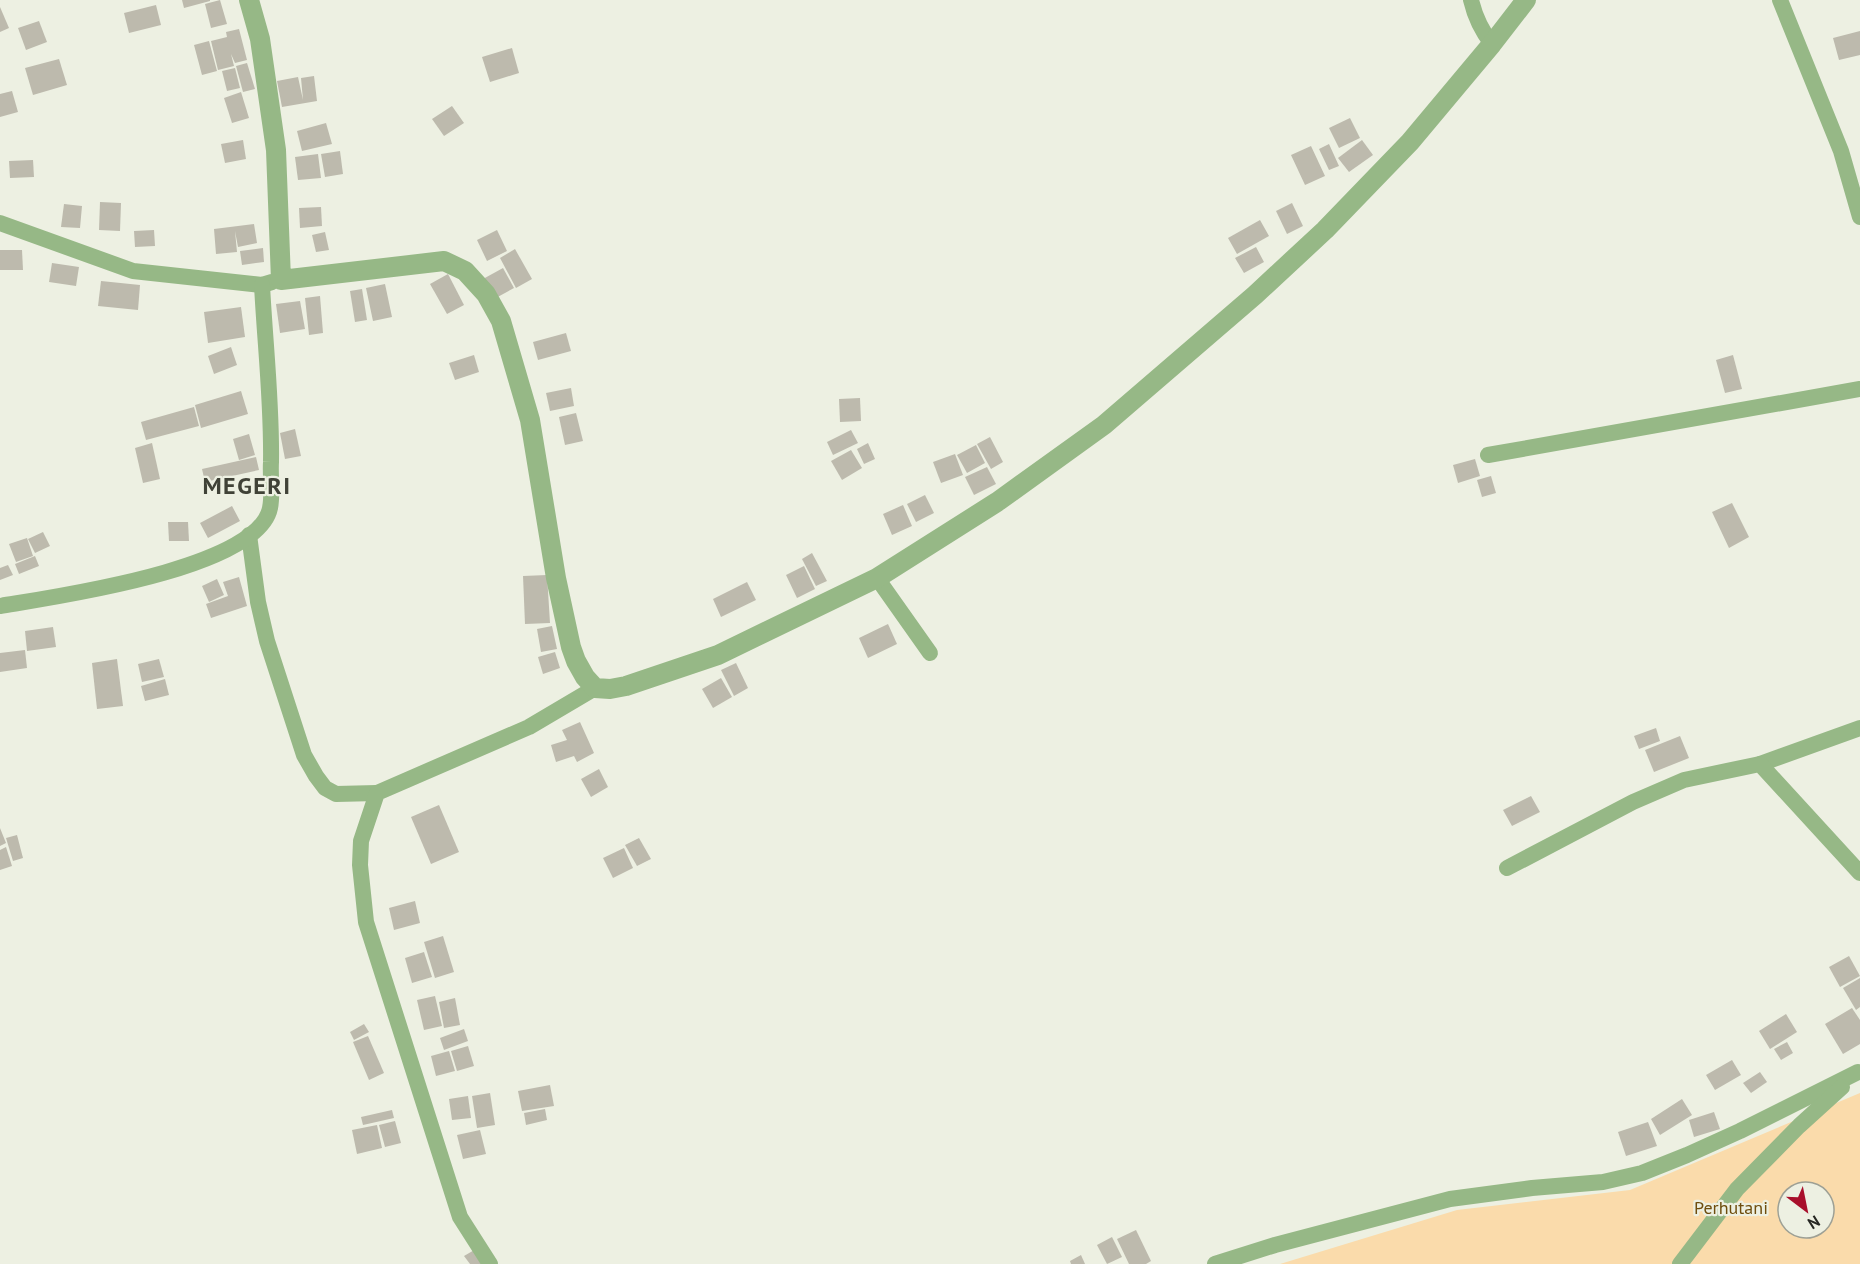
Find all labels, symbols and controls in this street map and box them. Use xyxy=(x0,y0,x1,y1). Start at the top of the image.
district label: MEGERI xyxy=(202,470,292,501)
north arrow xyxy=(1776,1180,1836,1240)
park label: Perhutani xyxy=(1694,1196,1768,1219)
text: N xyxy=(1804,1211,1824,1234)

